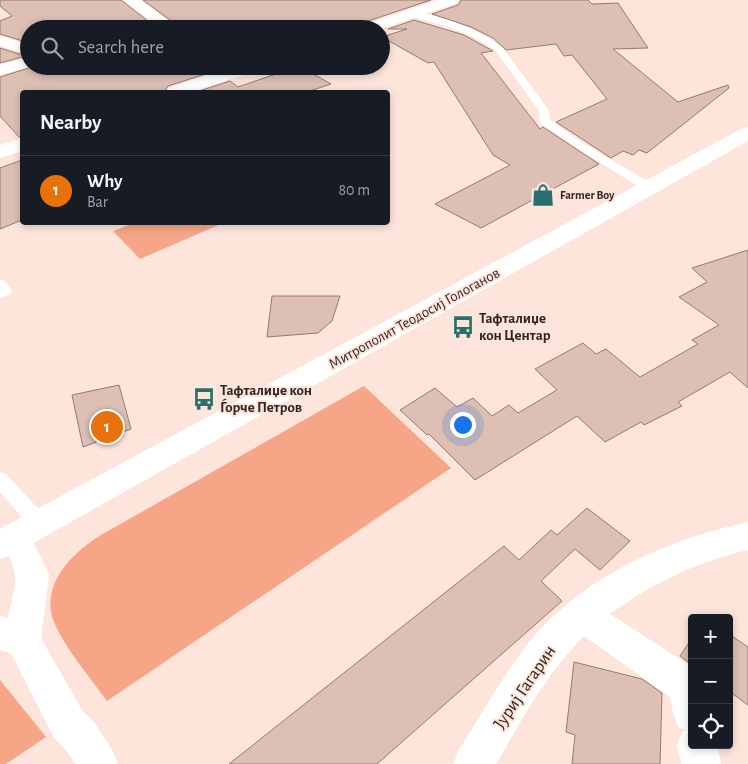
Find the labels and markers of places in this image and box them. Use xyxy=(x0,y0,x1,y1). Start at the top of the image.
shop icon: Farmer Boy xyxy=(530,182,556,208)
place label: Farmer Boy xyxy=(560,189,615,202)
place label: Тафталиџе кон Центар xyxy=(479,311,551,343)
bus stop icon: Тафталиџе кон Центар xyxy=(450,314,476,340)
place label: Тафталиџе кон Ѓорче Петров xyxy=(220,383,312,415)
bus stop icon: Тафталиџе кон Ѓорче Петров xyxy=(191,386,217,412)
pin: 1 xyxy=(91,408,123,446)

